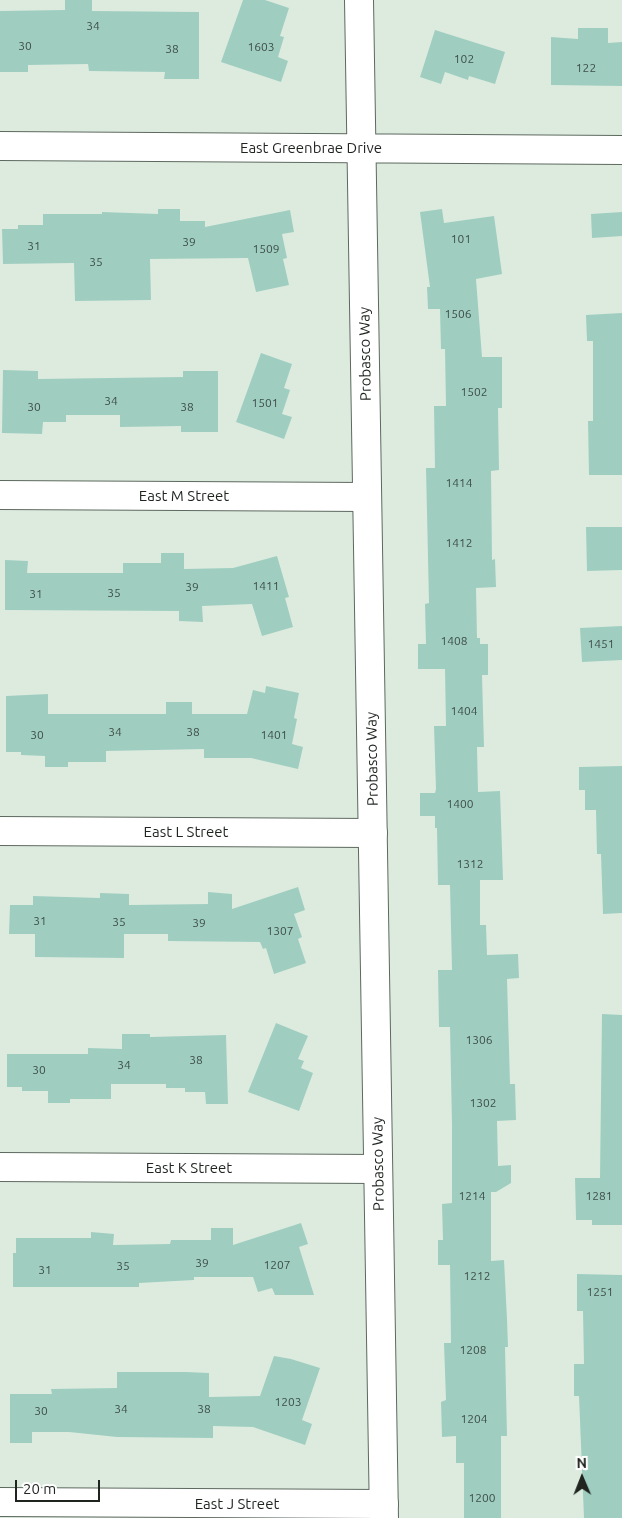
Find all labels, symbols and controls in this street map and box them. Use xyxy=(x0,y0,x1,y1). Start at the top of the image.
house number: 34 xyxy=(86,19,100,33)
house number: 30 xyxy=(18,39,32,53)
house number: 1603 xyxy=(247,40,275,54)
house number: 38 xyxy=(165,42,179,56)
house number: 102 xyxy=(454,52,474,66)
house number: 122 xyxy=(576,61,596,75)
street label: East Greenbrae Drive xyxy=(240,139,382,157)
house number: 101 xyxy=(451,232,471,246)
house number: 39 xyxy=(182,235,196,249)
house number: 31 xyxy=(27,239,41,253)
house number: 1509 xyxy=(252,242,280,256)
house number: 35 xyxy=(89,255,103,269)
street label: Probasco Way xyxy=(355,307,375,401)
house number: 1506 xyxy=(444,307,472,321)
house number: 1502 xyxy=(460,385,488,399)
house number: 34 xyxy=(104,394,118,408)
house number: 1501 xyxy=(251,396,279,410)
house number: 30 xyxy=(27,400,41,414)
house number: 38 xyxy=(180,400,194,414)
house number: 1414 xyxy=(445,476,473,490)
street label: East M Street xyxy=(139,487,229,505)
house number: 1412 xyxy=(445,536,473,550)
house number: 1411 xyxy=(252,579,280,593)
house number: 39 xyxy=(185,580,199,594)
house number: 35 xyxy=(107,586,121,600)
house number: 31 xyxy=(29,587,43,601)
house number: 1408 xyxy=(440,634,468,648)
house number: 1451 xyxy=(587,637,615,651)
house number: 1404 xyxy=(450,704,478,718)
street label: Probasco Way xyxy=(362,712,382,806)
house number: 34 xyxy=(108,725,122,739)
house number: 38 xyxy=(186,725,200,739)
house number: 30 xyxy=(30,728,44,742)
house number: 1401 xyxy=(260,728,288,742)
house number: 1400 xyxy=(446,797,474,811)
street label: East L Street xyxy=(144,823,228,841)
house number: 1312 xyxy=(456,857,484,871)
house number: 31 xyxy=(33,914,47,928)
house number: 35 xyxy=(112,915,126,929)
house number: 39 xyxy=(192,916,206,930)
house number: 1307 xyxy=(266,924,294,938)
house number: 1306 xyxy=(465,1033,493,1047)
house number: 38 xyxy=(189,1053,203,1067)
house number: 34 xyxy=(117,1058,131,1072)
house number: 30 xyxy=(32,1063,46,1077)
house number: 1302 xyxy=(469,1096,497,1110)
street label: Probasco Way xyxy=(368,1117,388,1211)
street label: East K Street xyxy=(146,1159,232,1177)
house number: 1214 xyxy=(458,1189,486,1203)
house number: 1281 xyxy=(585,1189,613,1203)
house number: 39 xyxy=(195,1256,209,1270)
house number: 1207 xyxy=(263,1258,291,1272)
house number: 35 xyxy=(116,1259,130,1273)
house number: 31 xyxy=(38,1263,52,1277)
house number: 1212 xyxy=(463,1269,491,1283)
house number: 1251 xyxy=(586,1285,614,1299)
house number: 1208 xyxy=(459,1343,487,1357)
house number: 1203 xyxy=(274,1395,302,1409)
house number: 34 xyxy=(114,1402,128,1416)
house number: 38 xyxy=(197,1402,211,1416)
house number: 30 xyxy=(34,1404,48,1418)
house number: 1204 xyxy=(460,1412,488,1426)
north arrow xyxy=(557,1453,607,1503)
text: N xyxy=(576,1455,587,1471)
scale bar xyxy=(18,1470,102,1502)
text: 20 m xyxy=(23,1480,56,1497)
house number: 1200 xyxy=(468,1491,496,1505)
street label: East J Street xyxy=(195,1495,279,1513)

